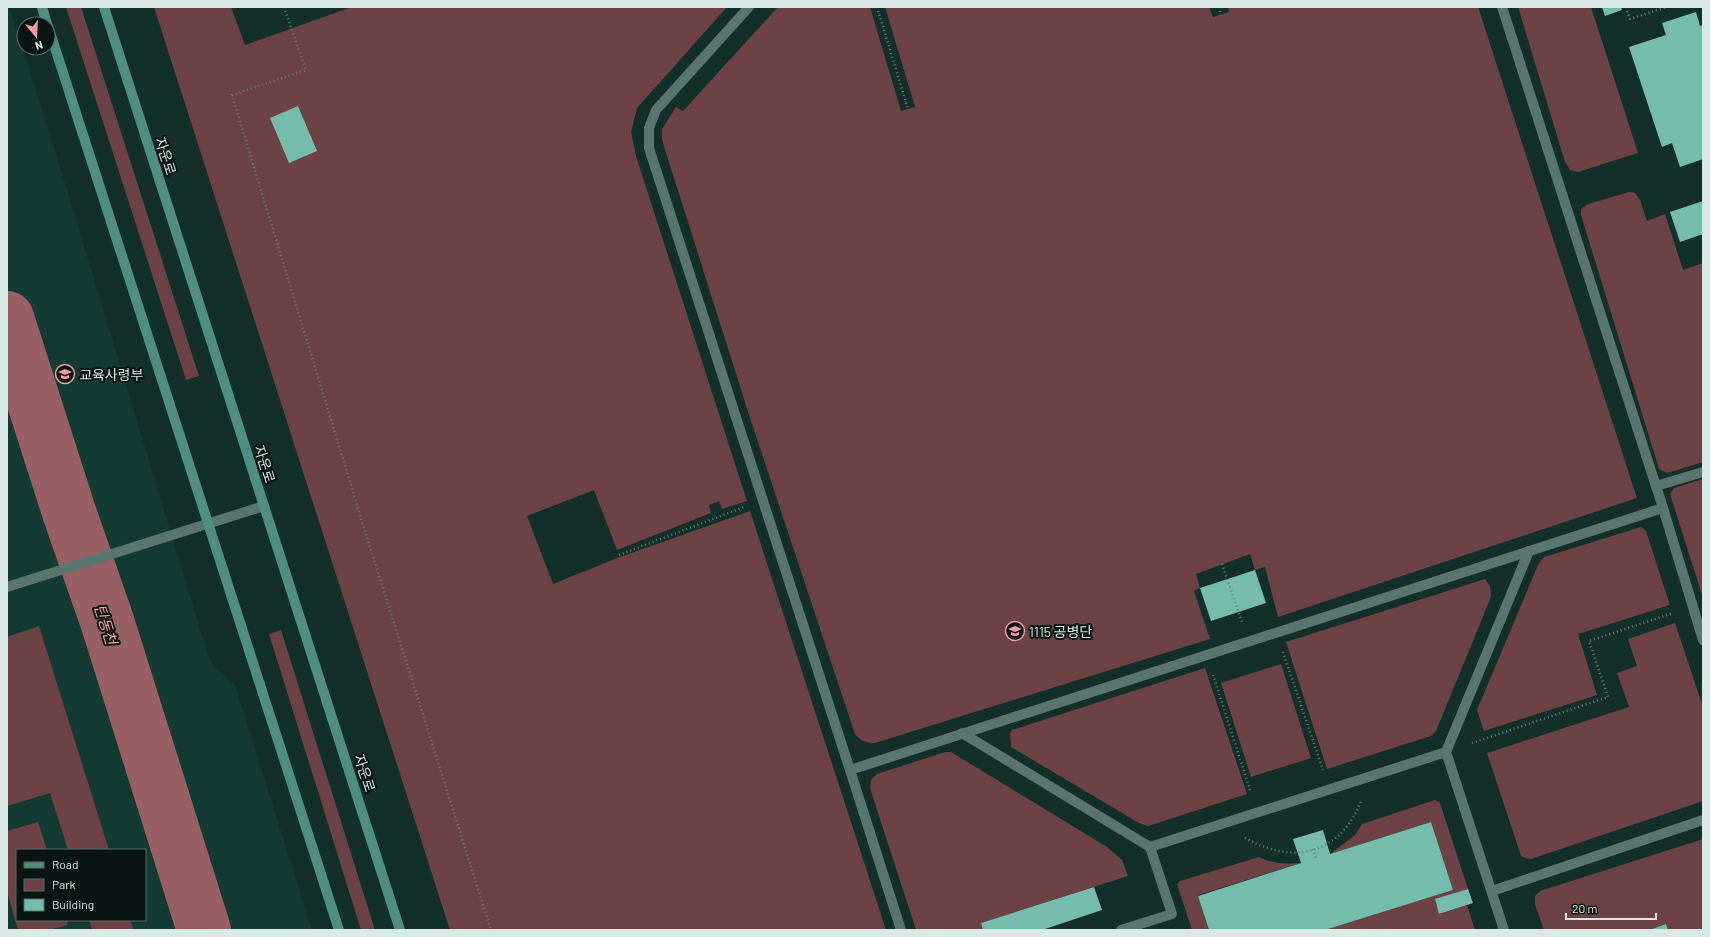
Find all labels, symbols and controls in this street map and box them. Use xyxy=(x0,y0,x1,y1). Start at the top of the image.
north arrow xyxy=(16,16,56,56)
text: N xyxy=(34,39,45,53)
street label: 자운로 xyxy=(152,135,180,177)
school or university icon: 교육사령부 xyxy=(54,363,76,385)
place label: 교육사령부 xyxy=(79,366,144,383)
street label: 자운로 xyxy=(251,443,279,485)
water label: 탄동천 xyxy=(91,602,122,649)
school or university icon: 1115 공병단 xyxy=(1004,620,1026,642)
place label: 1115 공병단 xyxy=(1029,623,1093,640)
street label: 자운로 xyxy=(351,752,379,794)
legend xyxy=(16,849,146,921)
text: Road xyxy=(52,857,79,871)
text: Park xyxy=(52,877,76,891)
scale bar xyxy=(1566,895,1656,921)
text: Building xyxy=(52,897,94,911)
text: 20 m xyxy=(1572,901,1598,915)

